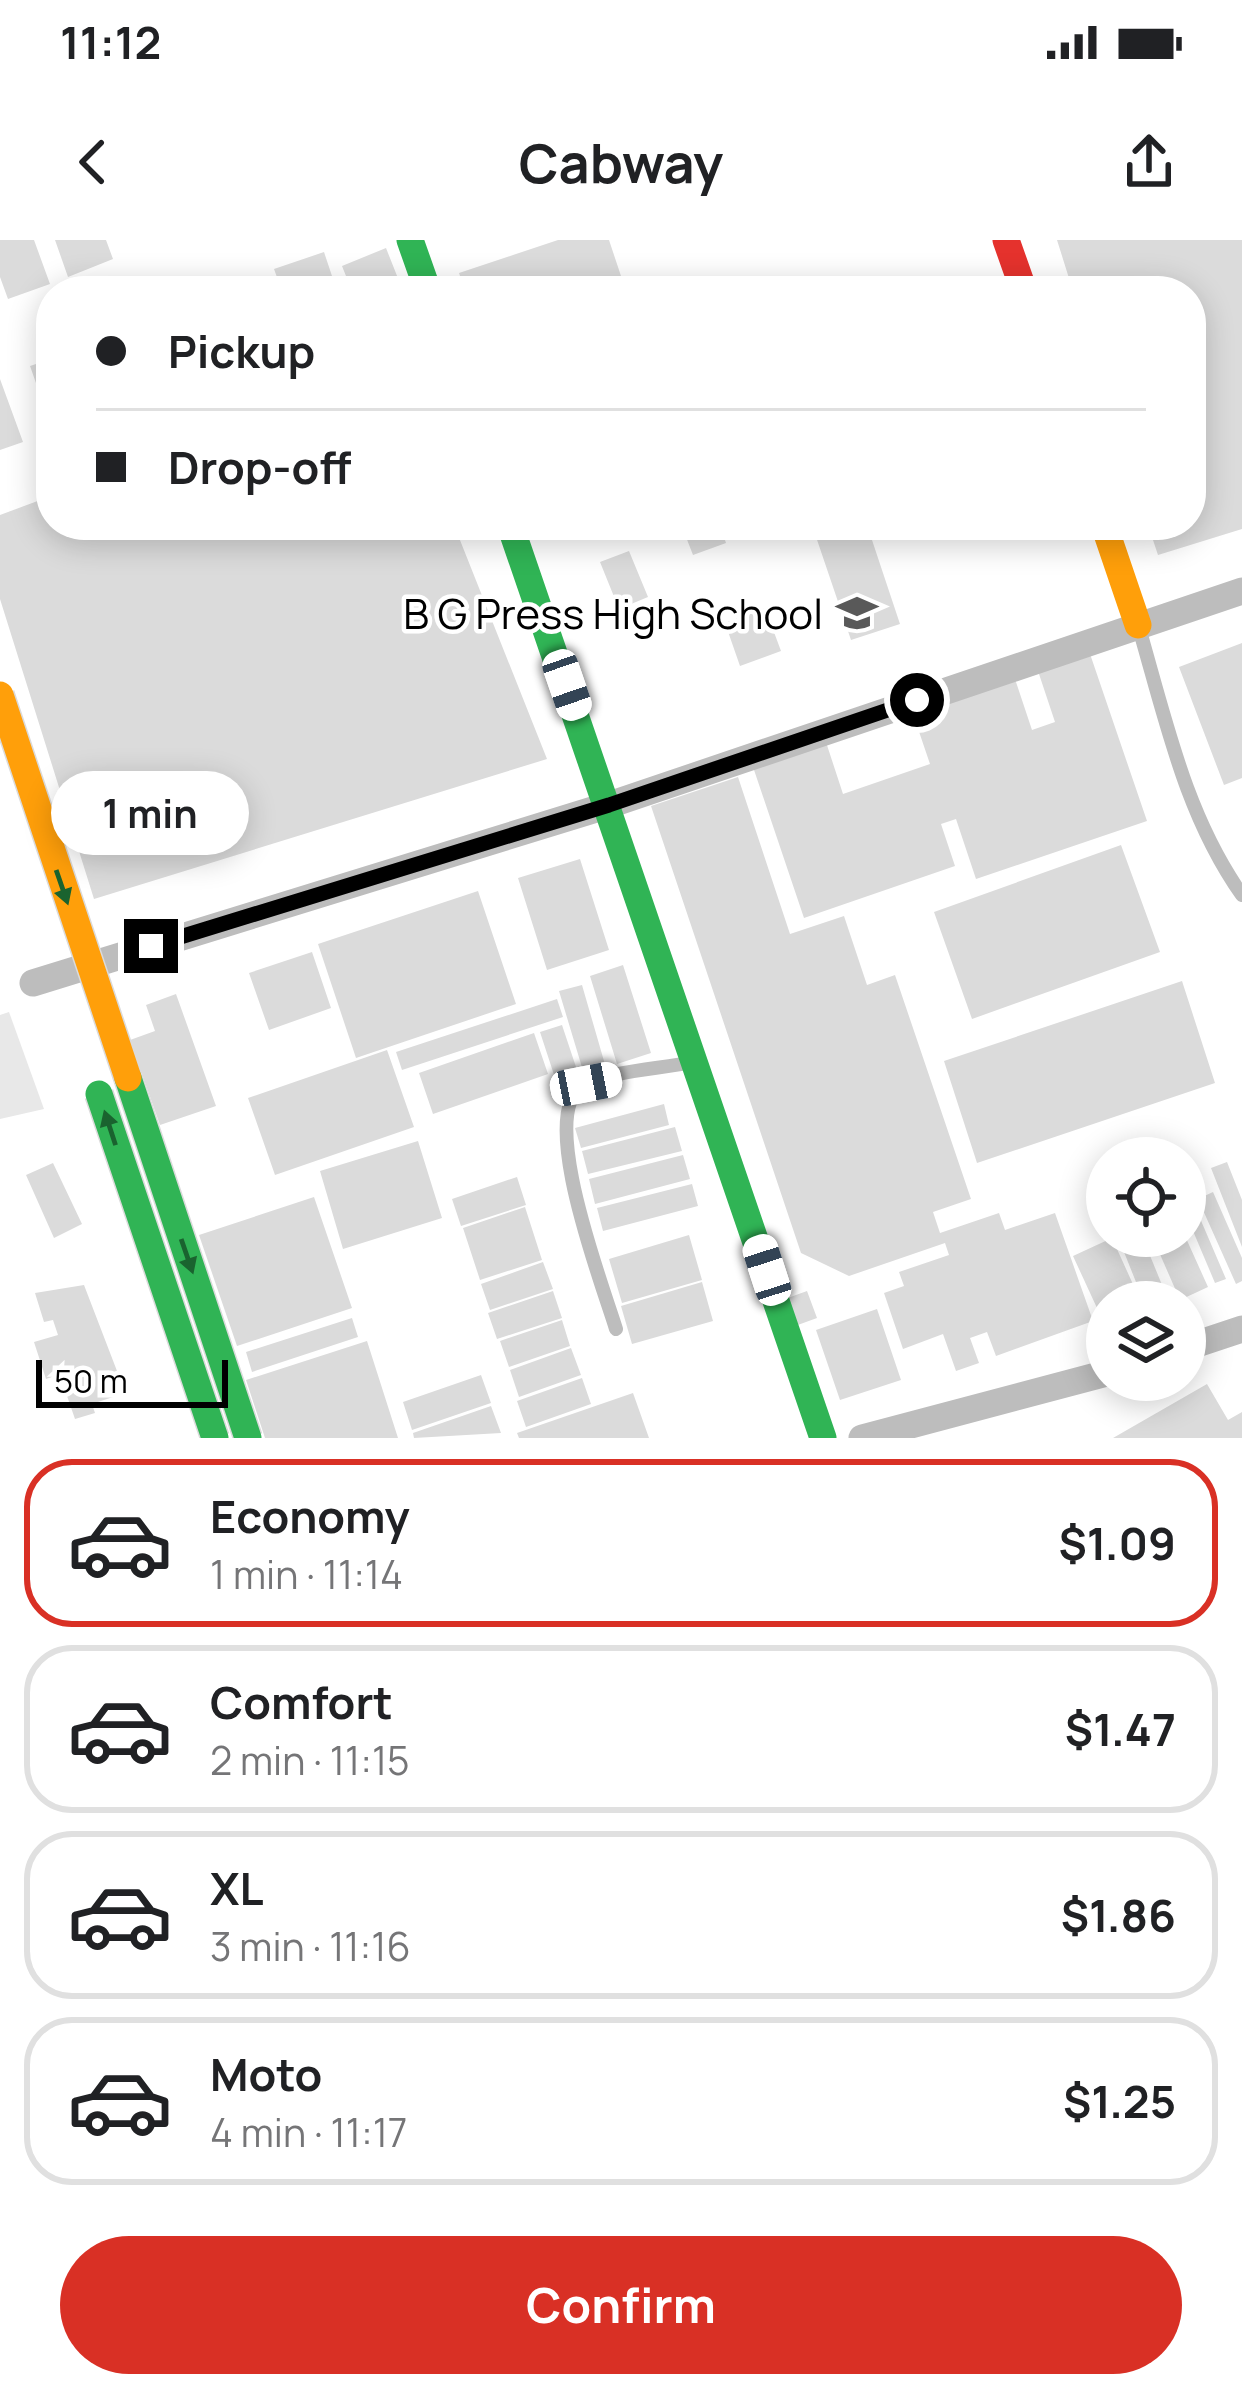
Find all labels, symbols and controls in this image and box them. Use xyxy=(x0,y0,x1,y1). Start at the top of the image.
text: 11:12 xyxy=(60,11,161,73)
text: Cabway xyxy=(519,125,723,199)
icon: back xyxy=(60,129,126,195)
icon: share xyxy=(1116,129,1182,195)
text: Pickup xyxy=(168,320,315,382)
text: Drop-off xyxy=(168,436,351,498)
place label: B G Press High School xyxy=(403,584,823,642)
school or university icon: B G Press High School xyxy=(834,590,880,636)
car xyxy=(538,645,596,725)
route start xyxy=(890,673,944,727)
callout: 1 min xyxy=(52,772,250,856)
text: 1 min xyxy=(102,786,198,840)
one-way arrow xyxy=(53,869,72,906)
route end xyxy=(124,919,178,973)
car xyxy=(547,1059,625,1109)
one-way arrow xyxy=(100,1109,119,1146)
map controls xyxy=(1086,1137,1206,1401)
button: locate xyxy=(1086,1137,1206,1257)
car xyxy=(739,1230,795,1310)
one-way arrow xyxy=(179,1238,197,1274)
button: layers xyxy=(1086,1281,1206,1401)
scale bar xyxy=(36,1354,228,1407)
text: 50 m xyxy=(54,1358,128,1403)
text: Economy xyxy=(210,1485,410,1547)
icon: car xyxy=(66,1489,174,1597)
text: $1.09 xyxy=(1059,1512,1176,1574)
text: 1 min · 11:14 xyxy=(210,1547,403,1601)
text: Comfort xyxy=(210,1671,393,1733)
icon: car xyxy=(66,1675,174,1783)
text: $1.47 xyxy=(1065,1698,1176,1760)
text: 2 min · 11:15 xyxy=(210,1733,410,1787)
text: XL xyxy=(210,1857,264,1919)
icon: car xyxy=(66,1861,174,1969)
text: $1.86 xyxy=(1061,1884,1176,1946)
text: 3 min · 11:16 xyxy=(210,1919,411,1973)
text: Moto xyxy=(210,2043,322,2105)
icon: car xyxy=(66,2047,174,2155)
text: $1.25 xyxy=(1063,2070,1176,2132)
text: 4 min · 11:17 xyxy=(210,2105,407,2159)
button: Confirm xyxy=(60,2236,1182,2374)

